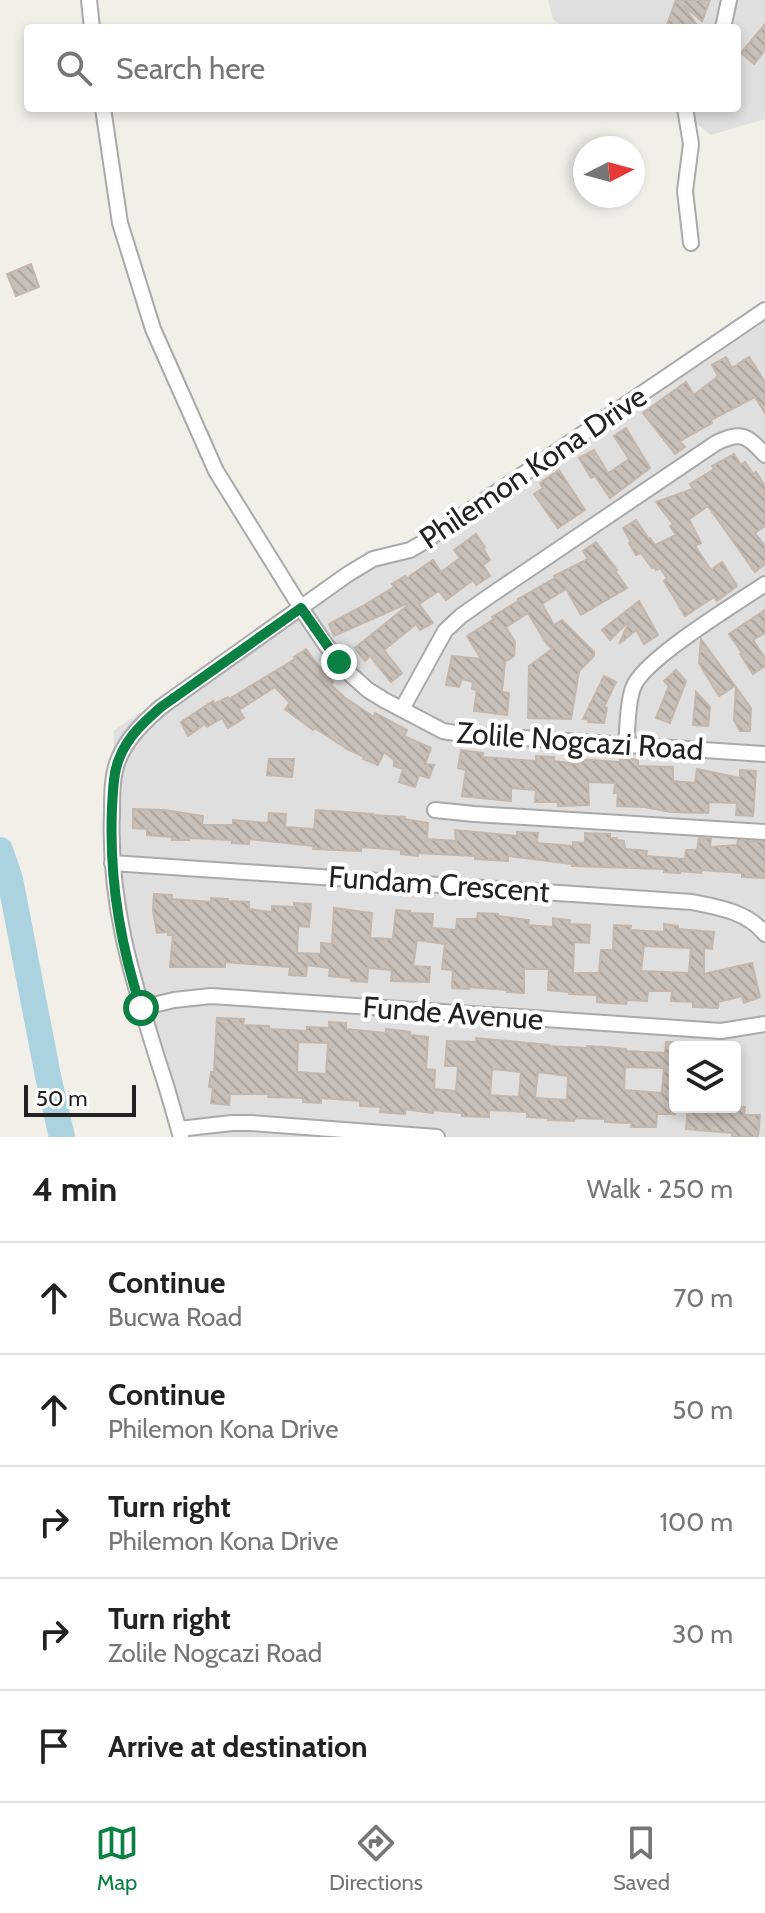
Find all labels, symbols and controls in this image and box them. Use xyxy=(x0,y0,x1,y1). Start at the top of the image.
search box xyxy=(24,24,741,112)
icon: search xyxy=(52,46,96,90)
text: Search here xyxy=(116,50,265,87)
north arrow xyxy=(573,136,645,208)
street label: Philemon Kona Drive xyxy=(412,377,654,557)
route end xyxy=(321,644,357,680)
street label: Zolile Nogcazi Road xyxy=(455,714,705,768)
street label: Fundam Crescent xyxy=(327,858,551,910)
street label: Funde Avenue xyxy=(361,988,545,1038)
route start xyxy=(123,990,159,1026)
map controls xyxy=(669,1041,741,1113)
button: layers xyxy=(669,1041,741,1113)
scale bar xyxy=(24,1081,136,1117)
text: 50 m xyxy=(36,1085,88,1112)
text: 4 min xyxy=(32,1168,117,1210)
text: Walk · 250 m xyxy=(587,1173,733,1205)
text: Continue xyxy=(108,1264,225,1301)
icon: ahead xyxy=(32,1276,76,1320)
text: 70 m xyxy=(673,1282,733,1314)
text: Bucwa Road xyxy=(108,1301,242,1333)
text: Continue xyxy=(108,1376,225,1413)
icon: ahead xyxy=(32,1388,76,1432)
text: 50 m xyxy=(672,1394,733,1426)
text: Philemon Kona Drive xyxy=(108,1413,338,1445)
text: Turn right xyxy=(108,1488,231,1525)
icon: right xyxy=(32,1500,76,1544)
text: 100 m xyxy=(660,1506,733,1538)
text: Philemon Kona Drive xyxy=(108,1525,338,1557)
text: Turn right xyxy=(108,1600,231,1637)
icon: right xyxy=(32,1612,76,1656)
text: 30 m xyxy=(672,1618,733,1650)
text: Zolile Nogcazi Road xyxy=(108,1637,322,1669)
icon: arrive xyxy=(32,1724,76,1768)
text: Arrive at destination xyxy=(108,1728,368,1765)
tab: Map xyxy=(95,1821,139,1896)
tab: Directions xyxy=(329,1821,423,1896)
tab: Saved xyxy=(613,1821,670,1896)

